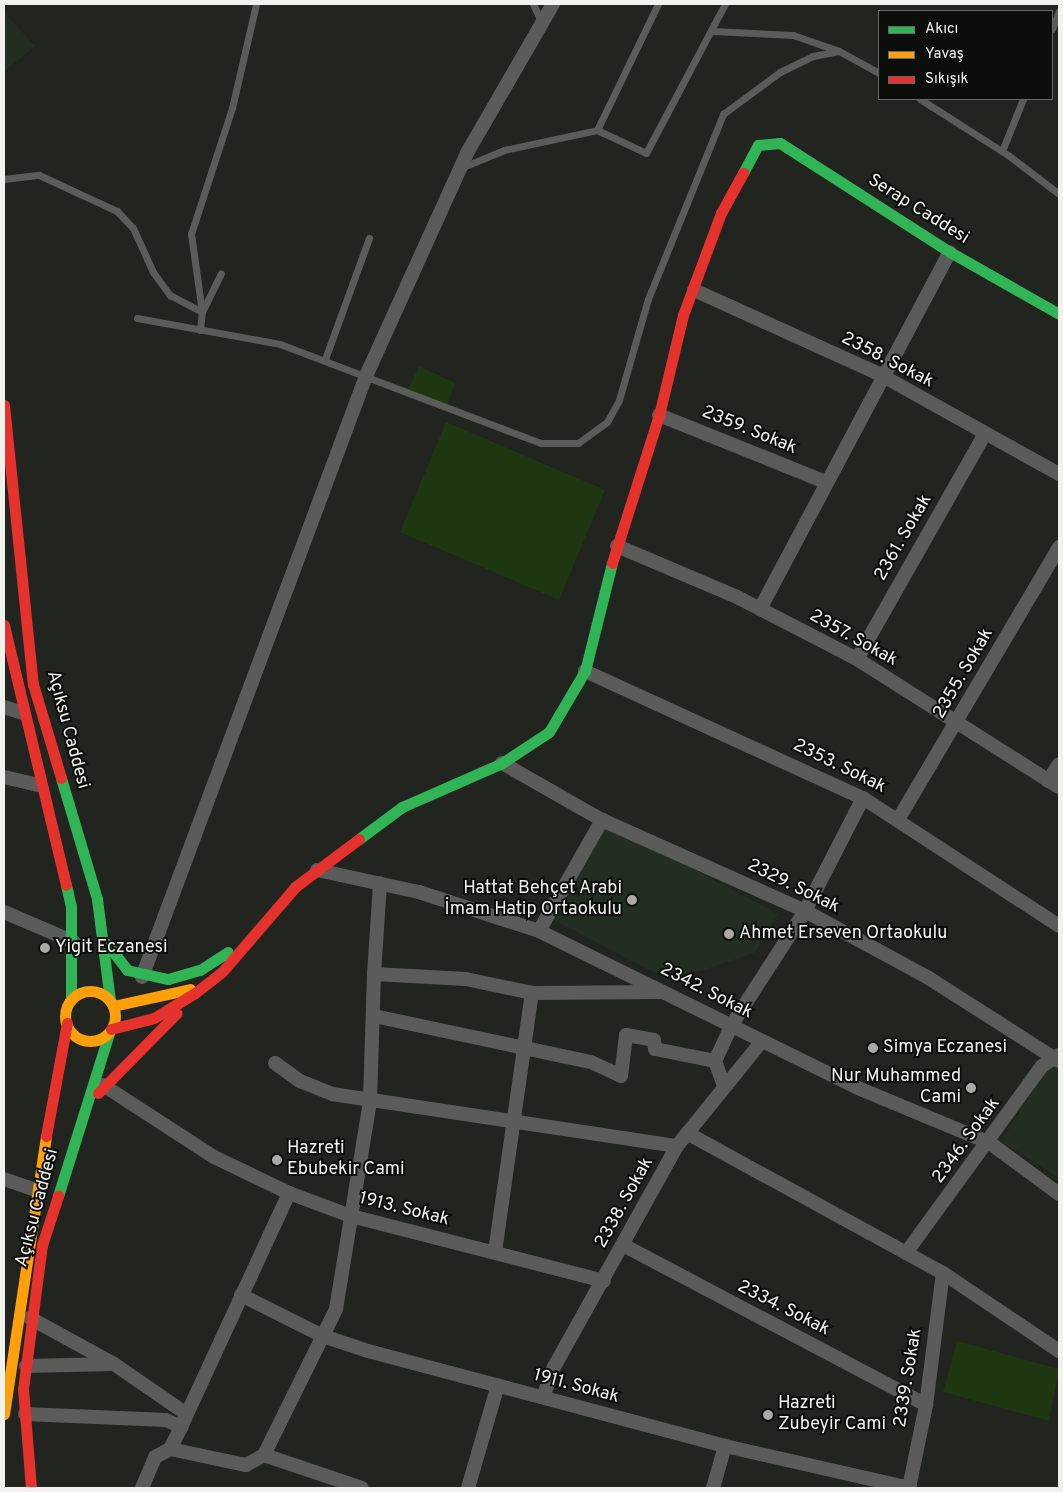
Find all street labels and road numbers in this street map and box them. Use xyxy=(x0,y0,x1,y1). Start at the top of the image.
street label: Serap Caddesi xyxy=(863,170,973,250)
street label: 2358. Sokak xyxy=(837,328,937,394)
street label: 2359. Sokak xyxy=(698,402,800,460)
street label: 2361. Sokak xyxy=(871,491,937,585)
street label: 2357. Sokak xyxy=(805,606,901,672)
street label: 2355. Sokak xyxy=(929,625,999,723)
street label: Açıksu Caddesi xyxy=(41,668,93,792)
street label: 2353. Sokak xyxy=(789,735,889,799)
street label: 2329. Sokak xyxy=(743,855,843,919)
street label: 2342. Sokak xyxy=(656,959,756,1025)
street label: 2346. Sokak xyxy=(929,1094,1005,1188)
street label: Açıksu Caddesi xyxy=(12,1146,64,1270)
street label: 2338. Sokak xyxy=(591,1154,659,1252)
street label: 1913. Sokak xyxy=(357,1188,451,1232)
street label: 2334. Sokak xyxy=(733,1277,833,1341)
street label: 2339. Sokak xyxy=(891,1327,927,1429)
street label: 1911. Sokak xyxy=(531,1365,621,1409)

